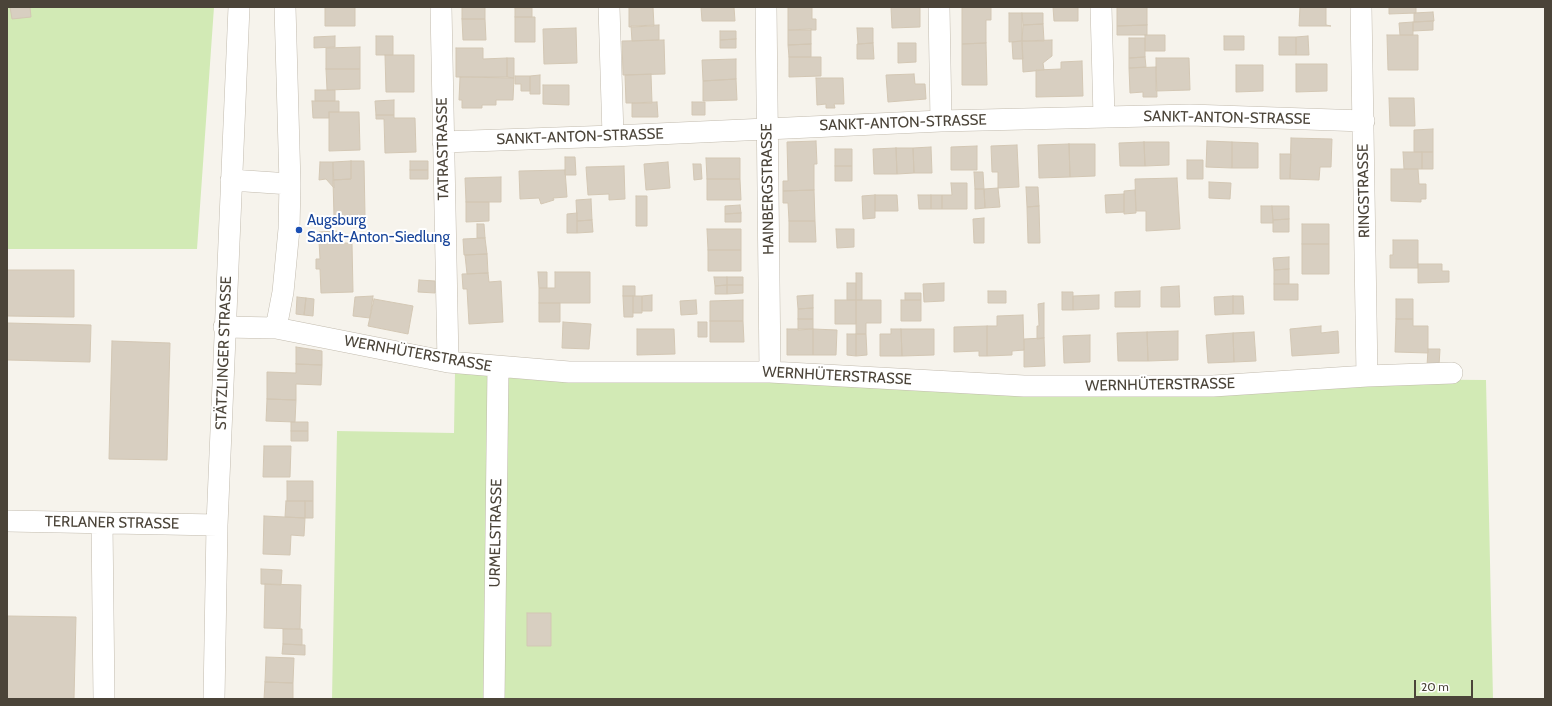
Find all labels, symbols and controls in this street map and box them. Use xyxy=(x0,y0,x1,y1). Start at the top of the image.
street label: TATRASTRASSE xyxy=(433,97,453,201)
street label: SANKT-ANTON-STRASSE xyxy=(1143,108,1311,128)
street label: SANKT-ANTON-STRASSE xyxy=(819,111,987,135)
street label: HAINBERGSTRASSE xyxy=(758,123,778,255)
street label: SANKT-ANTON-STRASSE xyxy=(496,125,664,149)
street label: RINGSTRASSE xyxy=(1354,144,1374,238)
place label: Augsburg Sankt-Anton-Siedlung xyxy=(307,212,450,247)
marker: Augsburg Sankt-Anton-Siedlung xyxy=(294,225,304,235)
street label: STÄTZLINGER STRASSE xyxy=(212,276,236,430)
street label: WERNHÜTERSTRASSE xyxy=(343,332,493,376)
street label: WERNHÜTERSTRASSE xyxy=(762,363,912,389)
street label: WERNHÜTERSTRASSE xyxy=(1085,375,1235,395)
street label: URMELSTRASSE xyxy=(486,478,506,588)
street label: TERLANER STRASSE xyxy=(45,513,179,533)
scale bar xyxy=(1416,672,1475,698)
text: 20 m xyxy=(1421,679,1449,694)

